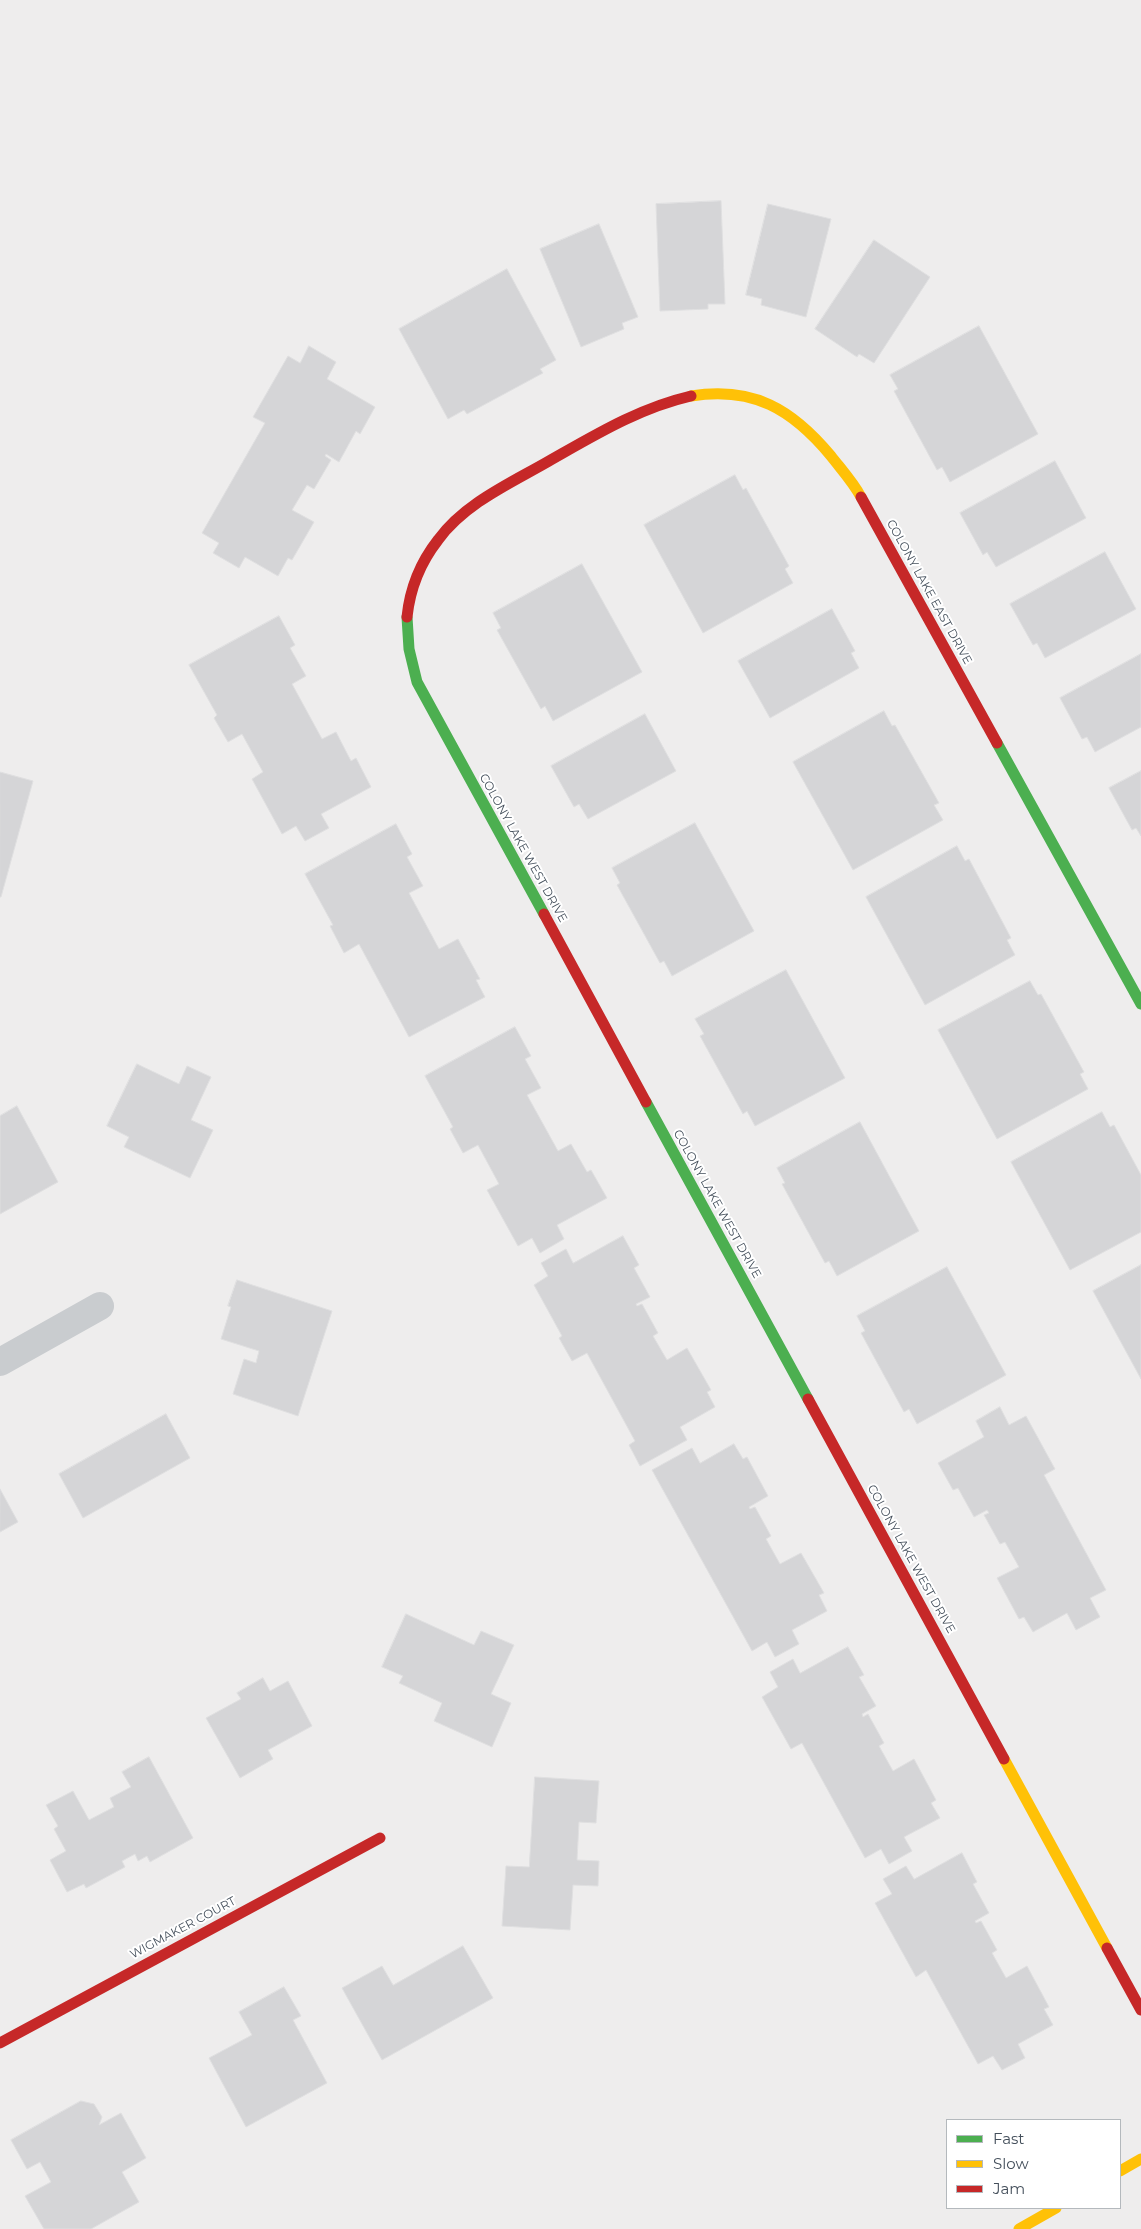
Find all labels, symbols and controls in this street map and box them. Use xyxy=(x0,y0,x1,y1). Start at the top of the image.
street label: COLONY LAKE EAST DRIVE xyxy=(883,517,975,667)
street label: COLONY LAKE WEST DRIVE xyxy=(476,771,570,925)
street label: COLONY LAKE WEST DRIVE xyxy=(670,1127,764,1281)
street label: COLONY LAKE WEST DRIVE xyxy=(864,1482,958,1636)
street label: WIGMAKER COURT xyxy=(128,1894,238,1962)
legend xyxy=(946,2119,1121,2209)
text: Fast xyxy=(993,2129,1024,2148)
text: Slow xyxy=(993,2154,1029,2173)
text: Jam xyxy=(993,2179,1025,2198)

